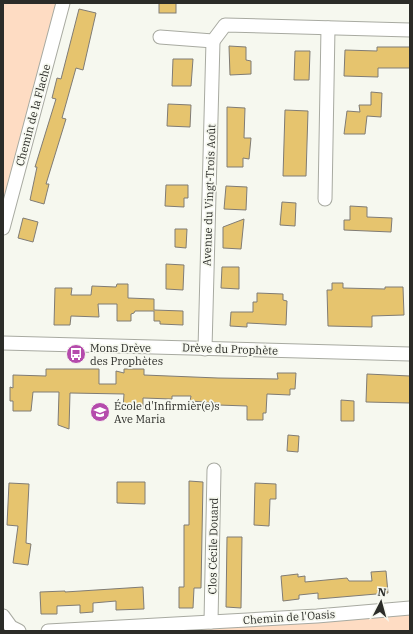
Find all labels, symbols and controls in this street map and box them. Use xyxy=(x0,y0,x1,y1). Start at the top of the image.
street label: Chemin de la Flache xyxy=(13,62,53,168)
street label: Avenue du Vingt-Trois Août xyxy=(200,124,218,266)
street label: Drève du Prophète xyxy=(182,340,278,358)
place label: Mons Drève des Prophètes xyxy=(90,341,163,368)
bus stop icon: Mons Drève des Prophètes xyxy=(65,343,87,365)
place label: École d'Infirmièr(e)s Ave Maria xyxy=(114,399,220,426)
school or university icon: École d'Infirmièr(e)s Ave Maria xyxy=(89,401,111,423)
street label: Clos Cécile Douard xyxy=(205,497,221,594)
north arrow xyxy=(361,582,401,622)
text: N xyxy=(377,585,387,600)
street label: Chemin de l'Oasis xyxy=(242,607,336,627)

